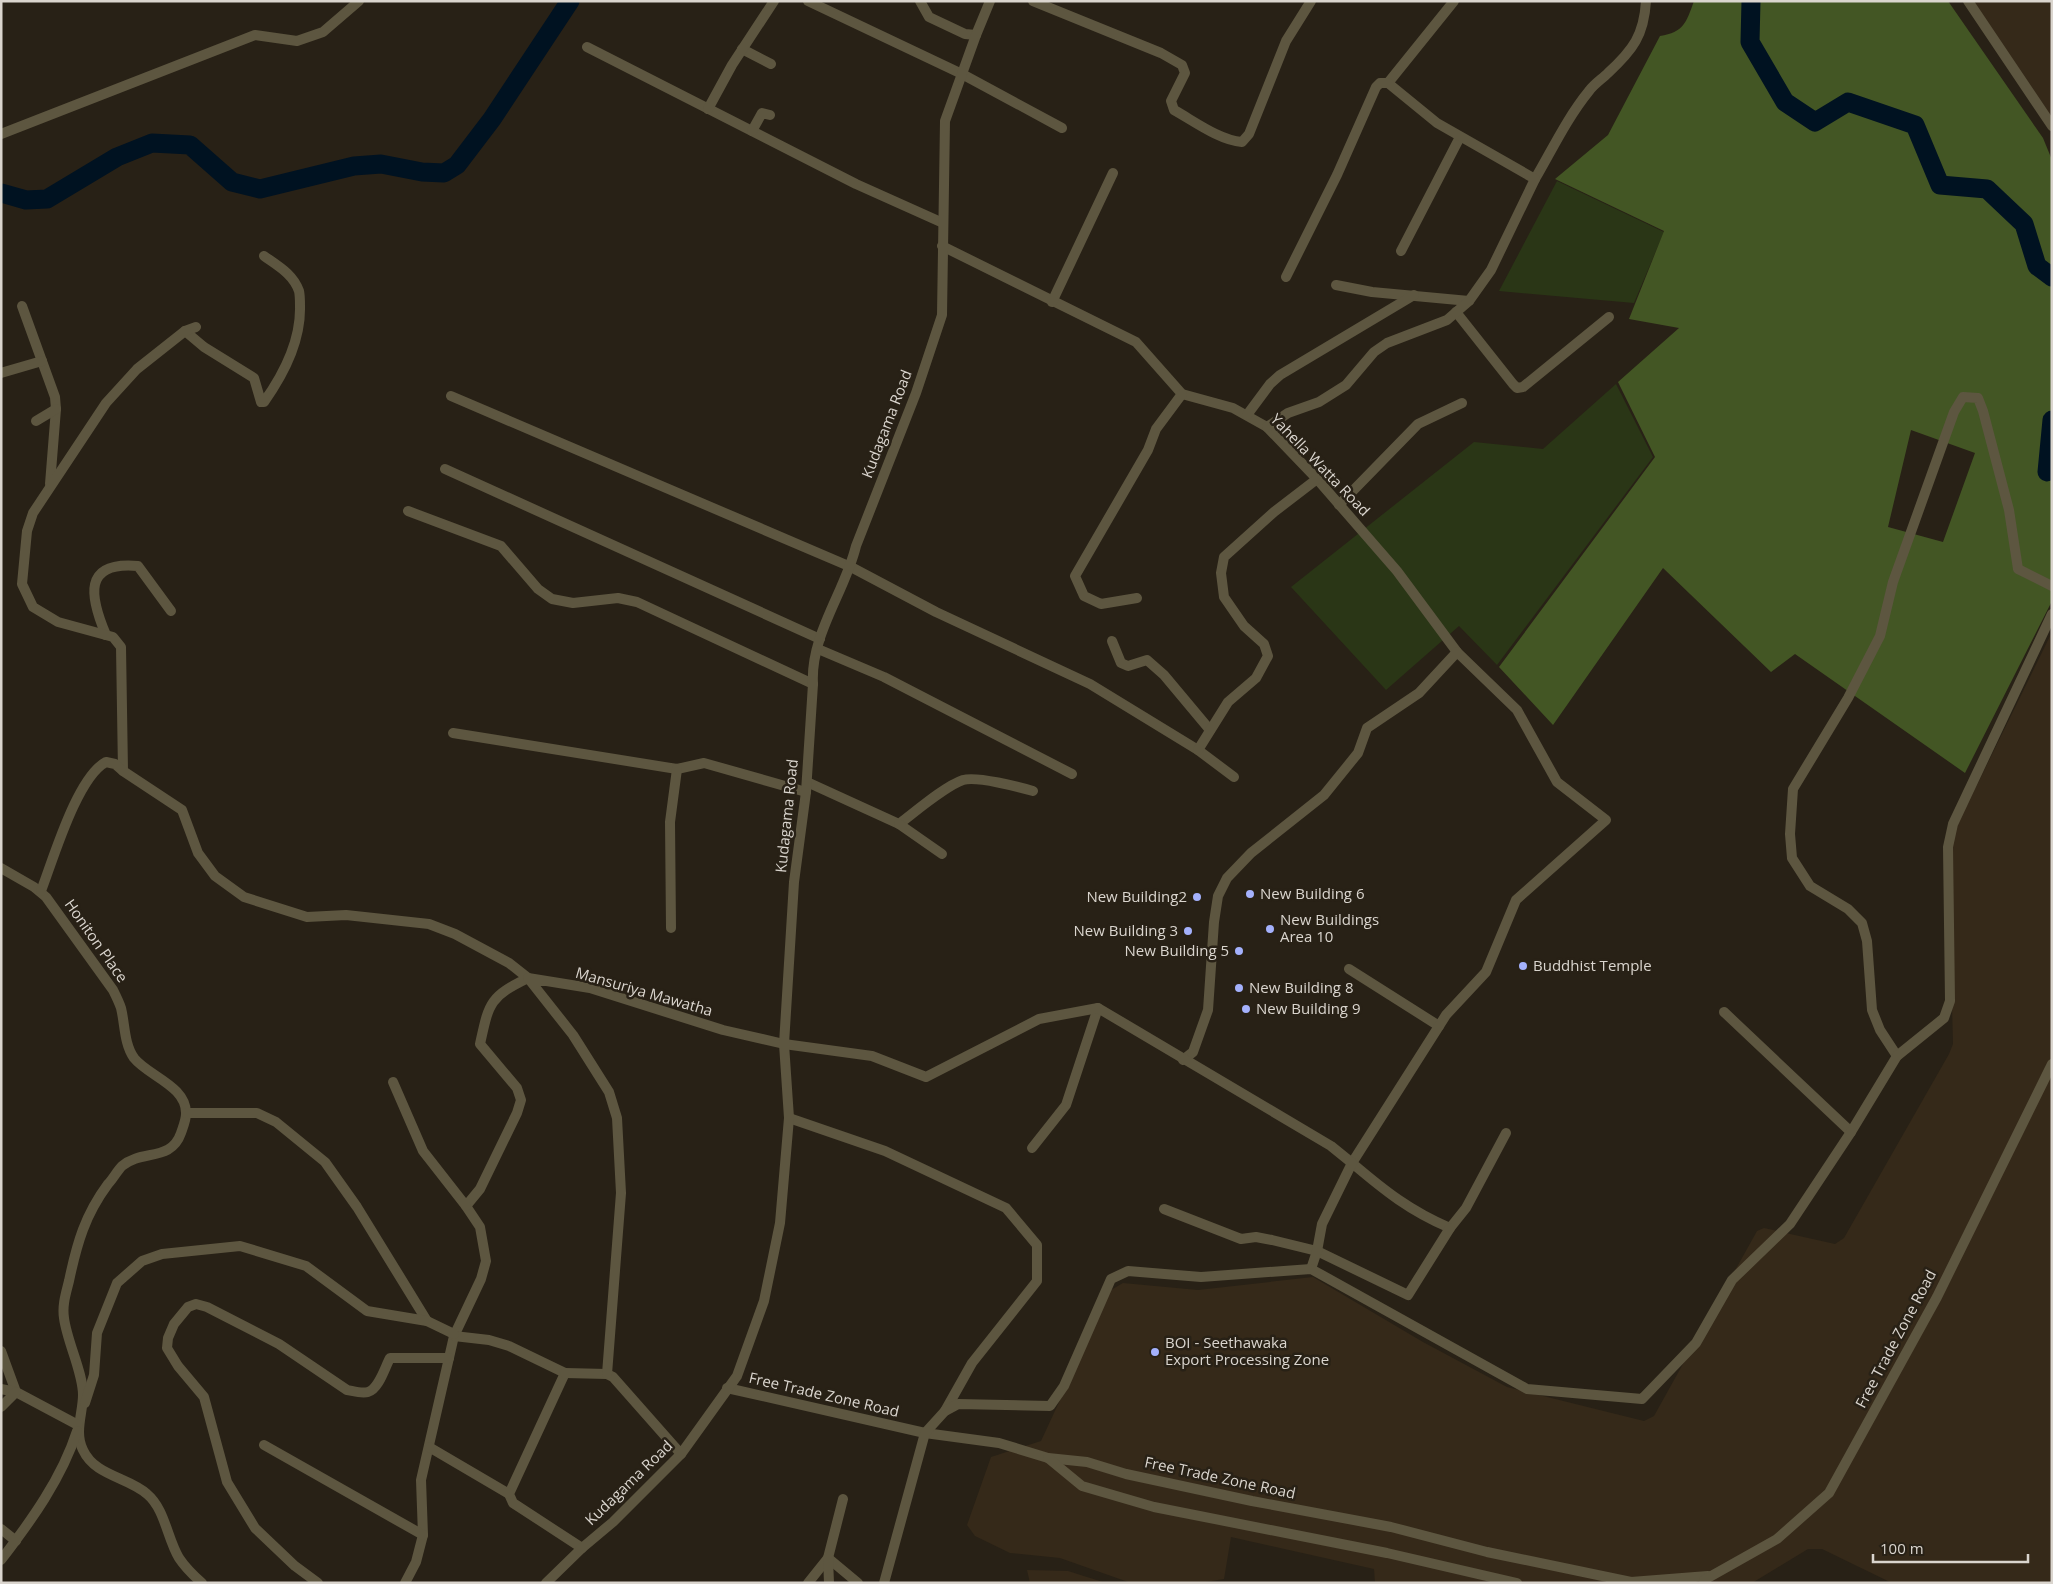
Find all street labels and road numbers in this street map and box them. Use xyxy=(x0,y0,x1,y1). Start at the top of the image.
street label: Kudagama Road xyxy=(856,367,916,481)
street label: Yahella Watta Road xyxy=(1267,409,1375,520)
street label: Kudagama Road xyxy=(770,758,802,874)
street label: Honiton Place xyxy=(61,895,133,986)
street label: Mansuriya Mawatha xyxy=(573,962,715,1020)
street label: Free Trade Zone Road xyxy=(1850,1266,1940,1411)
street label: Free Trade Zone Road xyxy=(747,1367,901,1421)
street label: Kudagama Road xyxy=(580,1435,676,1529)
street label: Free Trade Zone Road xyxy=(1143,1451,1297,1503)

